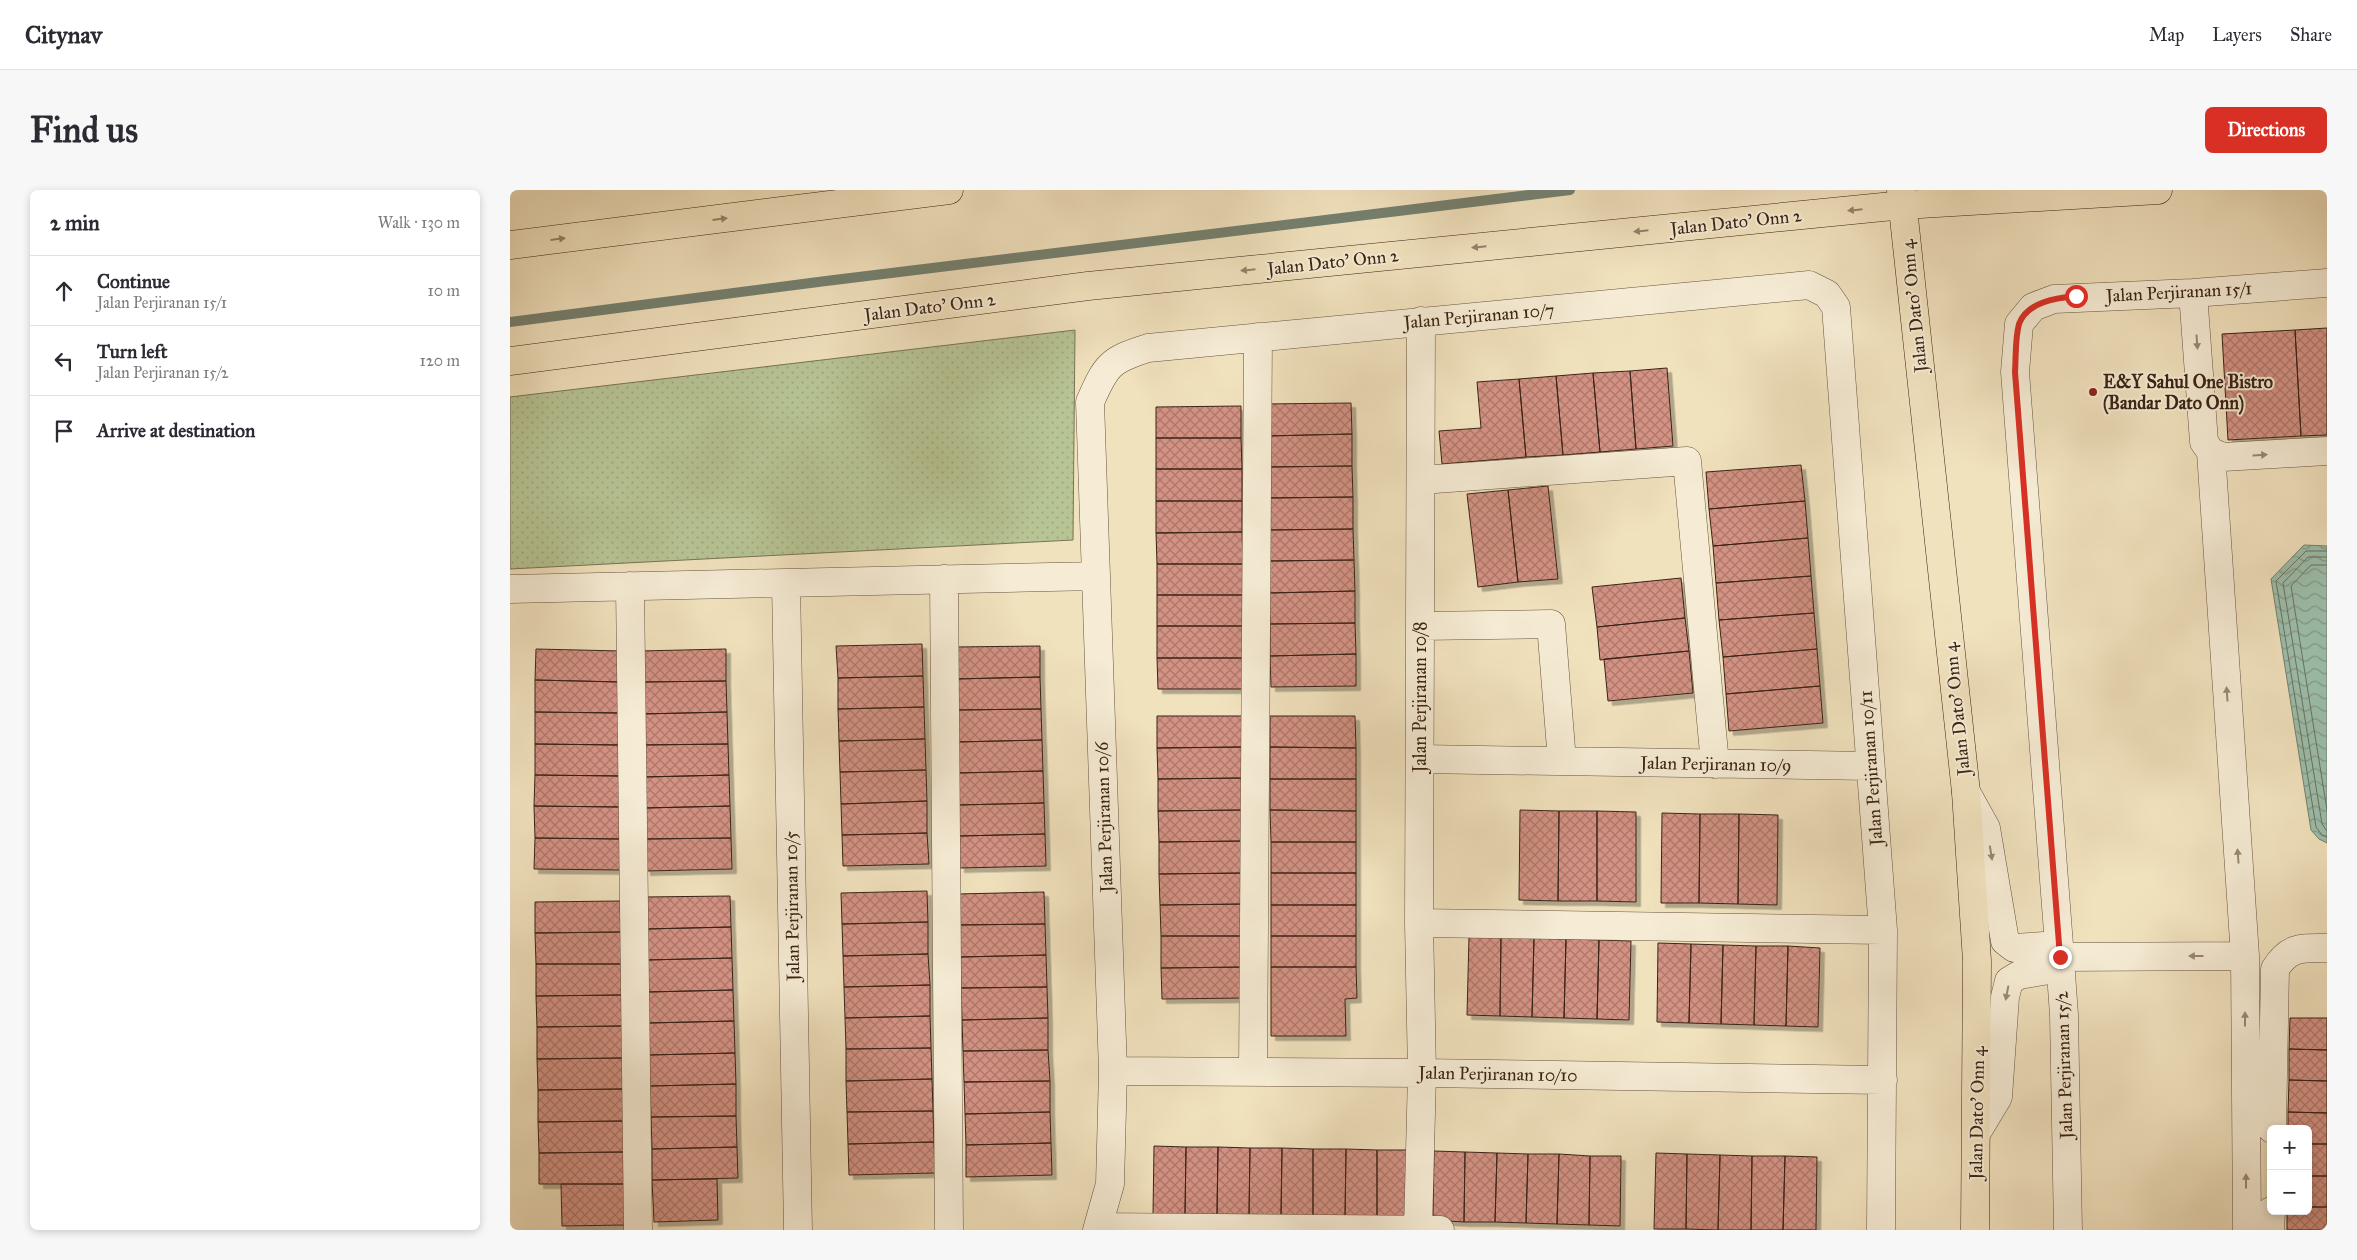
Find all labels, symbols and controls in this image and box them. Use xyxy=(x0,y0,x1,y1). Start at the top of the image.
text: Citynav xyxy=(25,20,102,50)
text: Map xyxy=(2149,24,2184,46)
text: Layers xyxy=(2212,24,2262,46)
text: Share xyxy=(2290,24,2332,46)
button: Directions xyxy=(2205,107,2327,153)
text: Find us xyxy=(30,109,138,152)
street label: Jalan Dato' Onn 2 xyxy=(1667,204,1803,241)
one-way arrow xyxy=(1846,206,1862,214)
text: 2 min xyxy=(50,210,100,236)
text: Walk · 130 m xyxy=(378,213,460,232)
one-way arrow xyxy=(712,215,728,223)
one-way arrow xyxy=(1632,227,1648,235)
one-way arrow xyxy=(551,235,567,243)
street label: Jalan Dato' Onn 4 xyxy=(1896,237,1933,375)
street label: Jalan Dato' Onn 2 xyxy=(1264,244,1400,281)
one-way arrow xyxy=(1471,244,1487,252)
one-way arrow xyxy=(1239,267,1255,275)
text: Continue xyxy=(97,270,170,293)
icon: ahead xyxy=(50,277,78,305)
street label: Jalan Perjiranan 15/1 xyxy=(2103,277,2253,308)
text: 10 m xyxy=(428,281,460,300)
route start xyxy=(2065,285,2088,308)
street label: Jalan Dato' Onn 2 xyxy=(861,288,997,327)
text: Jalan Perjiranan 15/1 xyxy=(97,293,227,312)
street label: Jalan Perjiranan 10/7 xyxy=(1401,298,1555,335)
one-way arrow xyxy=(2193,334,2201,350)
text: Turn left xyxy=(97,340,167,363)
icon: left xyxy=(50,347,78,375)
text: 120 m xyxy=(420,351,460,370)
text: Jalan Perjiranan 15/2 xyxy=(97,363,229,382)
place label: E&Y Sahul One Bistro (Bandar Dato Onn) xyxy=(2103,371,2273,415)
marker: E&Y Sahul One Bistro (Bandar Dato Onn) xyxy=(2087,386,2099,398)
icon: arrive xyxy=(50,417,78,445)
text: Arrive at destination xyxy=(97,419,255,442)
one-way arrow xyxy=(2252,450,2268,458)
street label: Jalan Perjiranan 10/8 xyxy=(1409,621,1432,775)
street label: Jalan Dato' Onn 4 xyxy=(1939,640,1976,778)
one-way arrow xyxy=(2223,686,2231,702)
street label: Jalan Perjiranan 10/11 xyxy=(1855,689,1889,849)
street label: Jalan Perjiranan 10/6 xyxy=(1090,740,1119,895)
street label: Jalan Perjiranan 10/9 xyxy=(1638,752,1792,777)
street label: Jalan Perjiranan 10/5 xyxy=(780,830,805,983)
one-way arrow xyxy=(1987,846,1995,862)
one-way arrow xyxy=(2234,848,2242,864)
route end xyxy=(2049,946,2072,969)
one-way arrow xyxy=(2188,952,2204,960)
one-way arrow xyxy=(2002,986,2010,1002)
street label: Jalan Perjiranan 15/2 xyxy=(2050,990,2079,1141)
one-way arrow xyxy=(2241,1011,2249,1027)
street label: Jalan Dato' Onn 4 xyxy=(1965,1045,1990,1182)
street label: Jalan Perjiranan 10/10 xyxy=(1416,1062,1578,1087)
map controls xyxy=(2267,1125,2312,1215)
button: + xyxy=(2267,1125,2312,1170)
button: − xyxy=(2267,1170,2312,1215)
one-way arrow xyxy=(2242,1173,2250,1189)

